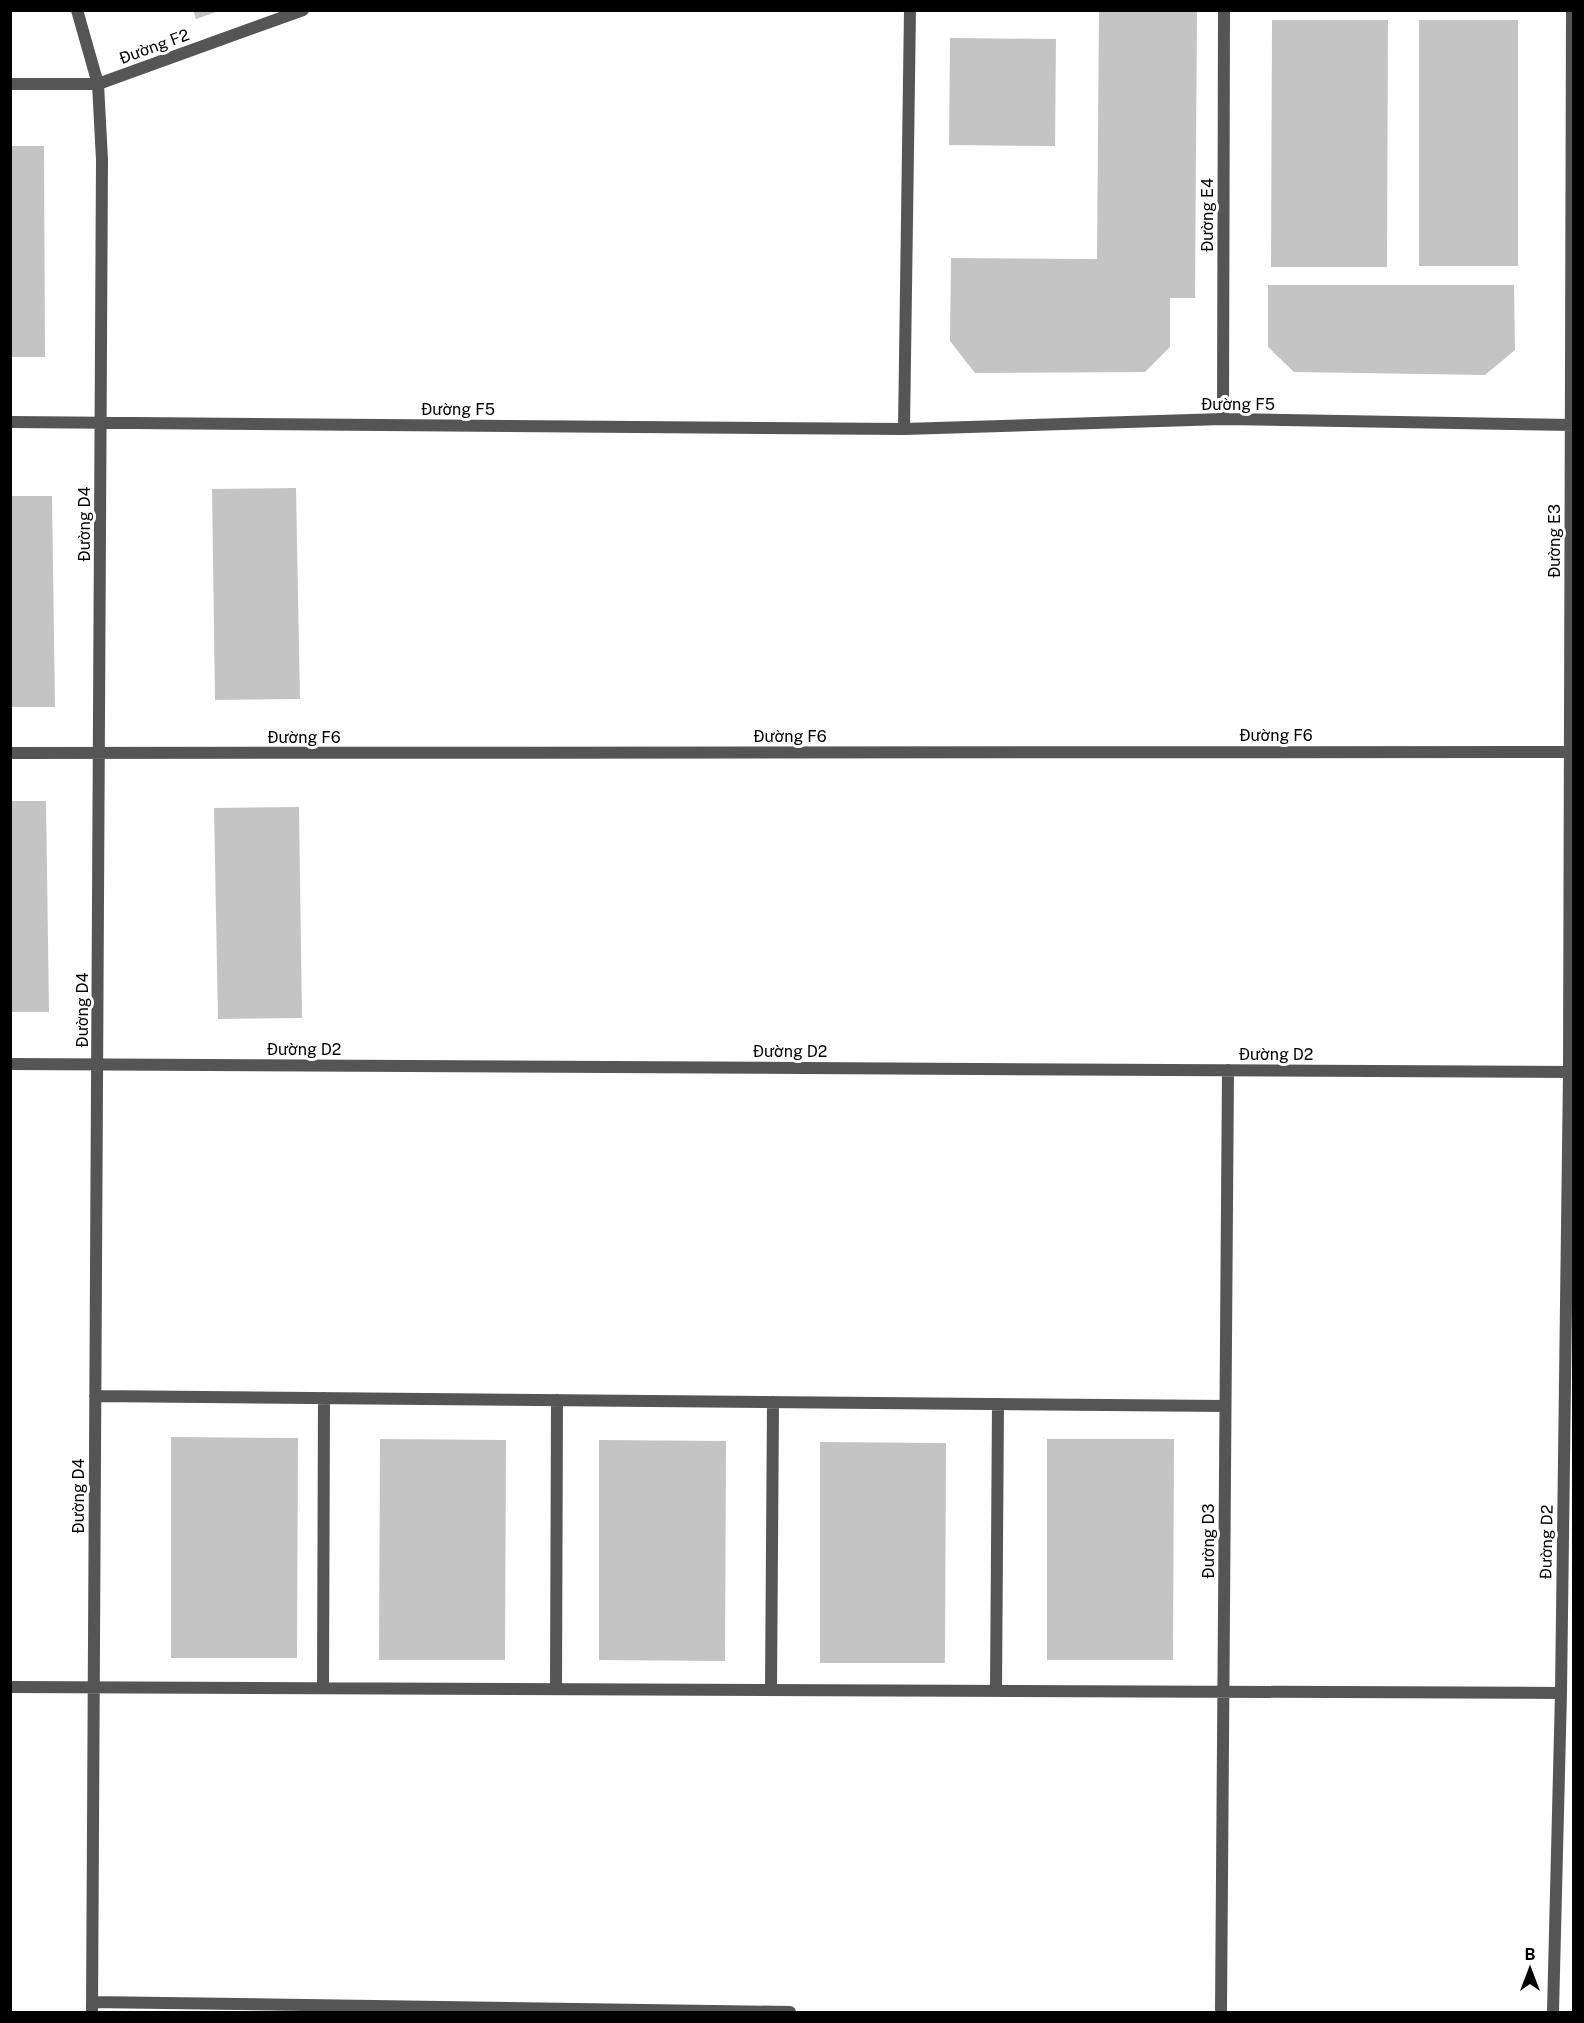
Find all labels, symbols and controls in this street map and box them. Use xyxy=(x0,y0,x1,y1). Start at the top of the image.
street label: Đường F2 xyxy=(117,25,192,68)
street label: Đường E4 xyxy=(1198,178,1217,252)
street label: Đường F5 xyxy=(1201,395,1275,414)
street label: Đường F5 xyxy=(421,400,495,419)
street label: Đường D4 xyxy=(75,486,94,562)
street label: Đường E3 xyxy=(1545,504,1564,578)
street label: Đường F6 xyxy=(1239,726,1313,745)
street label: Đường F6 xyxy=(753,727,827,746)
street label: Đường F6 xyxy=(267,728,341,747)
street label: Đường D4 xyxy=(73,972,92,1048)
street label: Đường D2 xyxy=(267,1040,341,1059)
street label: Đường D2 xyxy=(753,1042,827,1061)
street label: Đường D2 xyxy=(1239,1045,1313,1064)
street label: Đường D4 xyxy=(69,1458,88,1534)
street label: Đường D3 xyxy=(1199,1503,1218,1579)
street label: Đường D2 xyxy=(1536,1504,1557,1580)
north arrow xyxy=(1500,1939,1560,1999)
text: B xyxy=(1525,1945,1536,1964)

